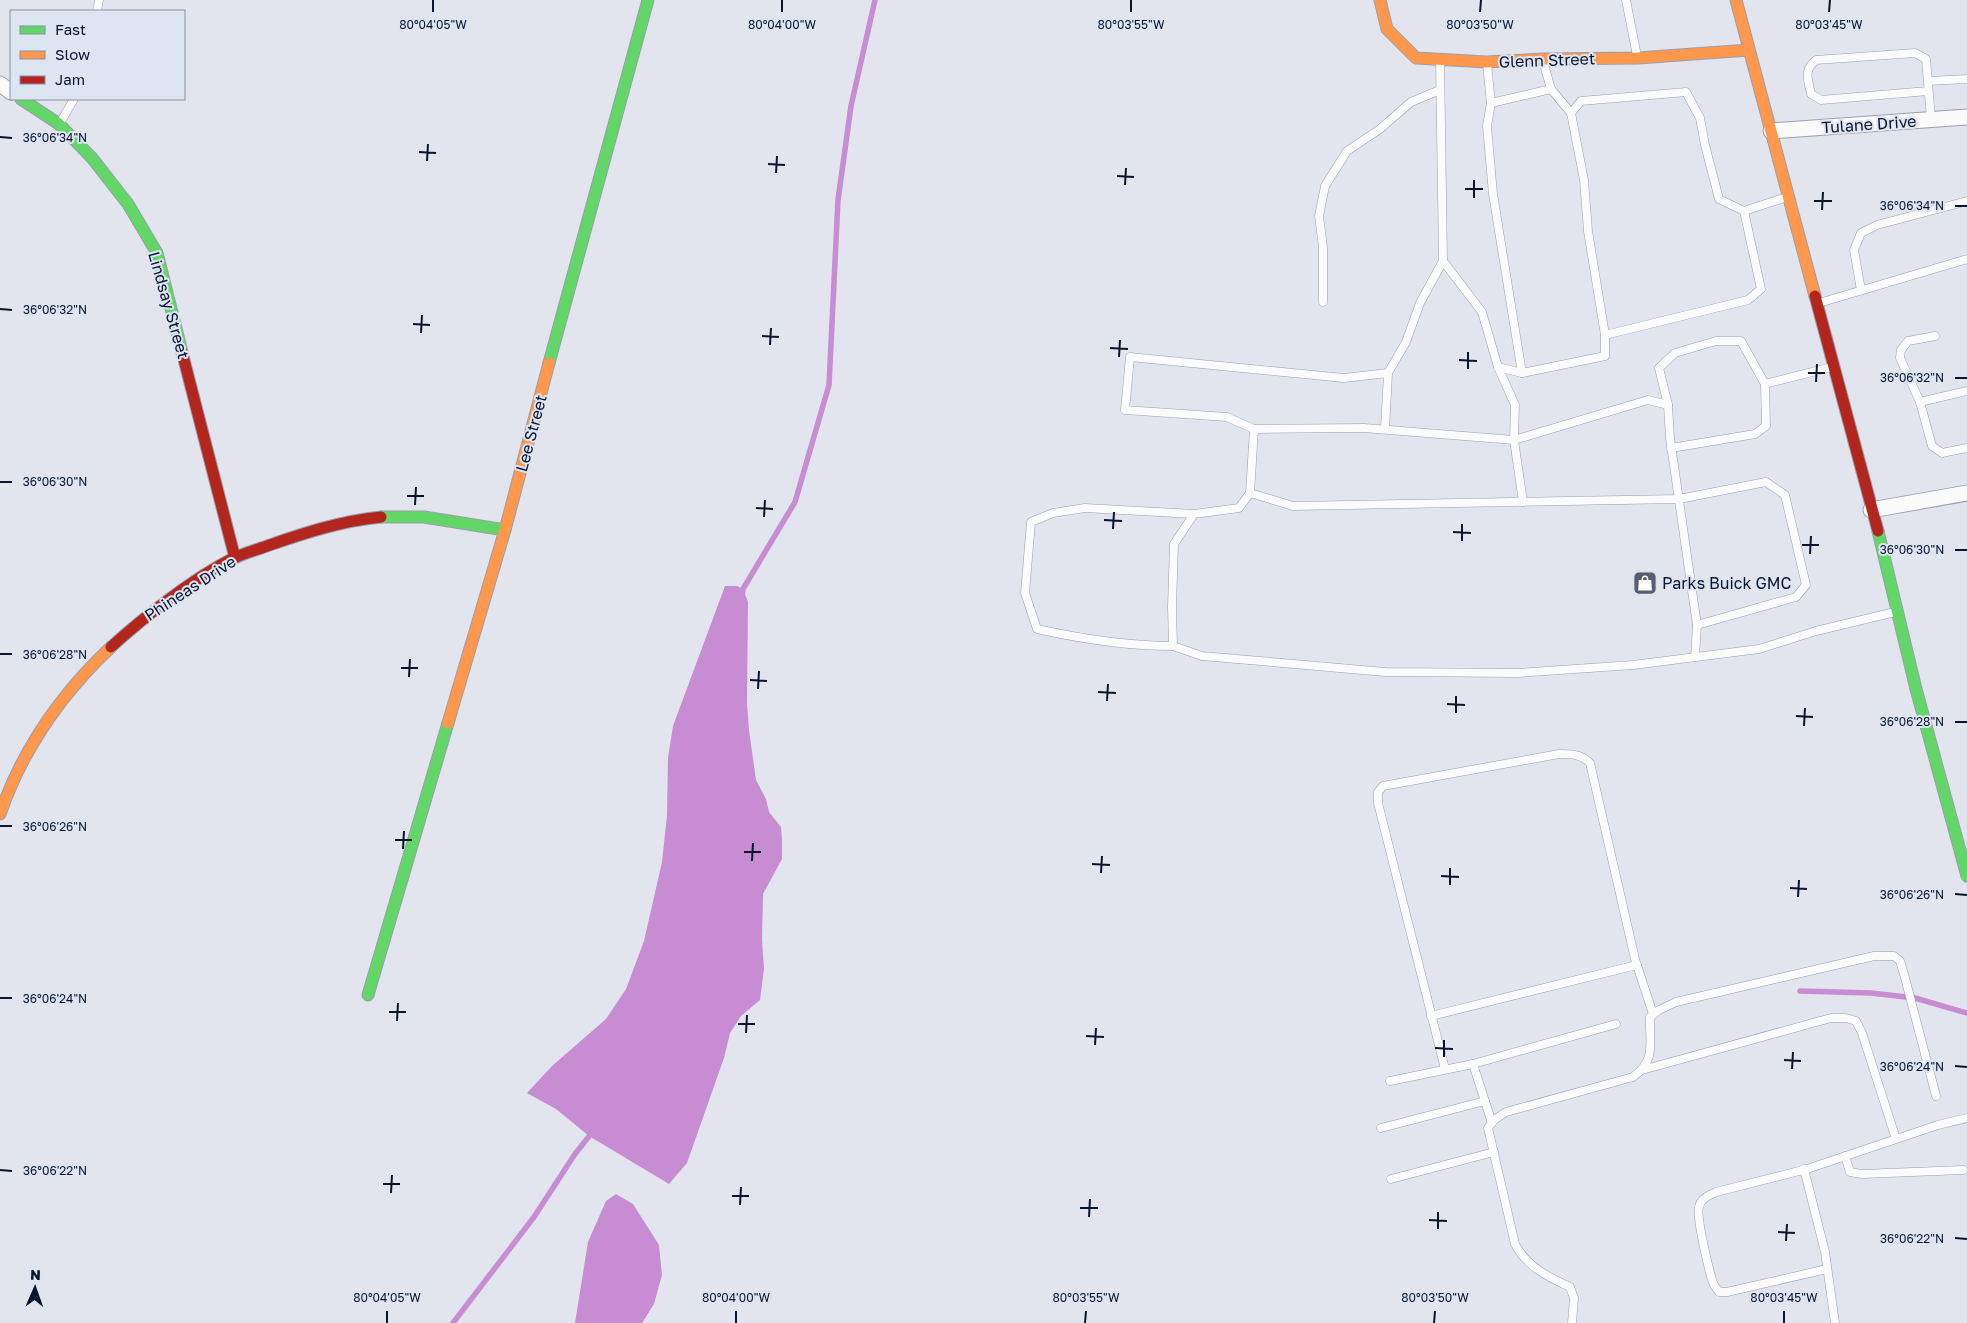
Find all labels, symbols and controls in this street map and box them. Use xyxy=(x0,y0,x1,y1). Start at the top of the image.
legend xyxy=(10,10,185,100)
text: 80°04'05"W xyxy=(399,17,467,32)
text: 80°04'00"W xyxy=(748,17,817,32)
text: 80°03'55"W xyxy=(1098,17,1165,32)
text: 80°03'50"W xyxy=(1446,17,1514,32)
text: 80°03'45"W xyxy=(1795,17,1863,32)
text: Fast xyxy=(55,20,86,38)
text: Slow xyxy=(55,45,90,63)
street label: Glenn Street xyxy=(1498,48,1596,72)
text: Jam xyxy=(55,70,85,88)
street label: Tulane Drive xyxy=(1821,111,1917,137)
text: 36°06'34"N xyxy=(23,130,87,145)
text: 36°06'34"N xyxy=(1880,198,1944,213)
street label: Lindsay Street xyxy=(144,249,194,361)
text: 36°06'32"N xyxy=(23,302,87,317)
text: 36°06'32"N xyxy=(1880,370,1944,385)
street label: Lee Street xyxy=(511,392,551,474)
text: 36°06'30"N xyxy=(23,474,87,489)
text: 36°06'30"N xyxy=(1880,542,1944,557)
street label: Phineas Drive xyxy=(141,551,239,625)
shop icon: Parks Buick GMC xyxy=(1632,570,1658,596)
place label: Parks Buick GMC xyxy=(1662,573,1792,593)
text: 36°06'28"N xyxy=(23,647,87,662)
text: 36°06'28"N xyxy=(1880,714,1944,729)
text: 36°06'26"N xyxy=(23,819,87,834)
text: 36°06'26"N xyxy=(1880,887,1944,902)
text: 36°06'24"N xyxy=(23,991,87,1006)
text: 36°06'24"N xyxy=(1880,1059,1944,1074)
text: 36°06'22"N xyxy=(23,1163,87,1178)
text: 36°06'22"N xyxy=(1880,1231,1944,1246)
north arrow xyxy=(10,1263,60,1313)
text: N xyxy=(30,1266,41,1283)
text: 80°04'05"W xyxy=(353,1290,421,1305)
text: 80°04'00"W xyxy=(702,1290,771,1305)
text: 80°03'55"W xyxy=(1053,1290,1120,1305)
text: 80°03'50"W xyxy=(1401,1290,1469,1305)
text: 80°03'45"W xyxy=(1750,1290,1818,1305)

